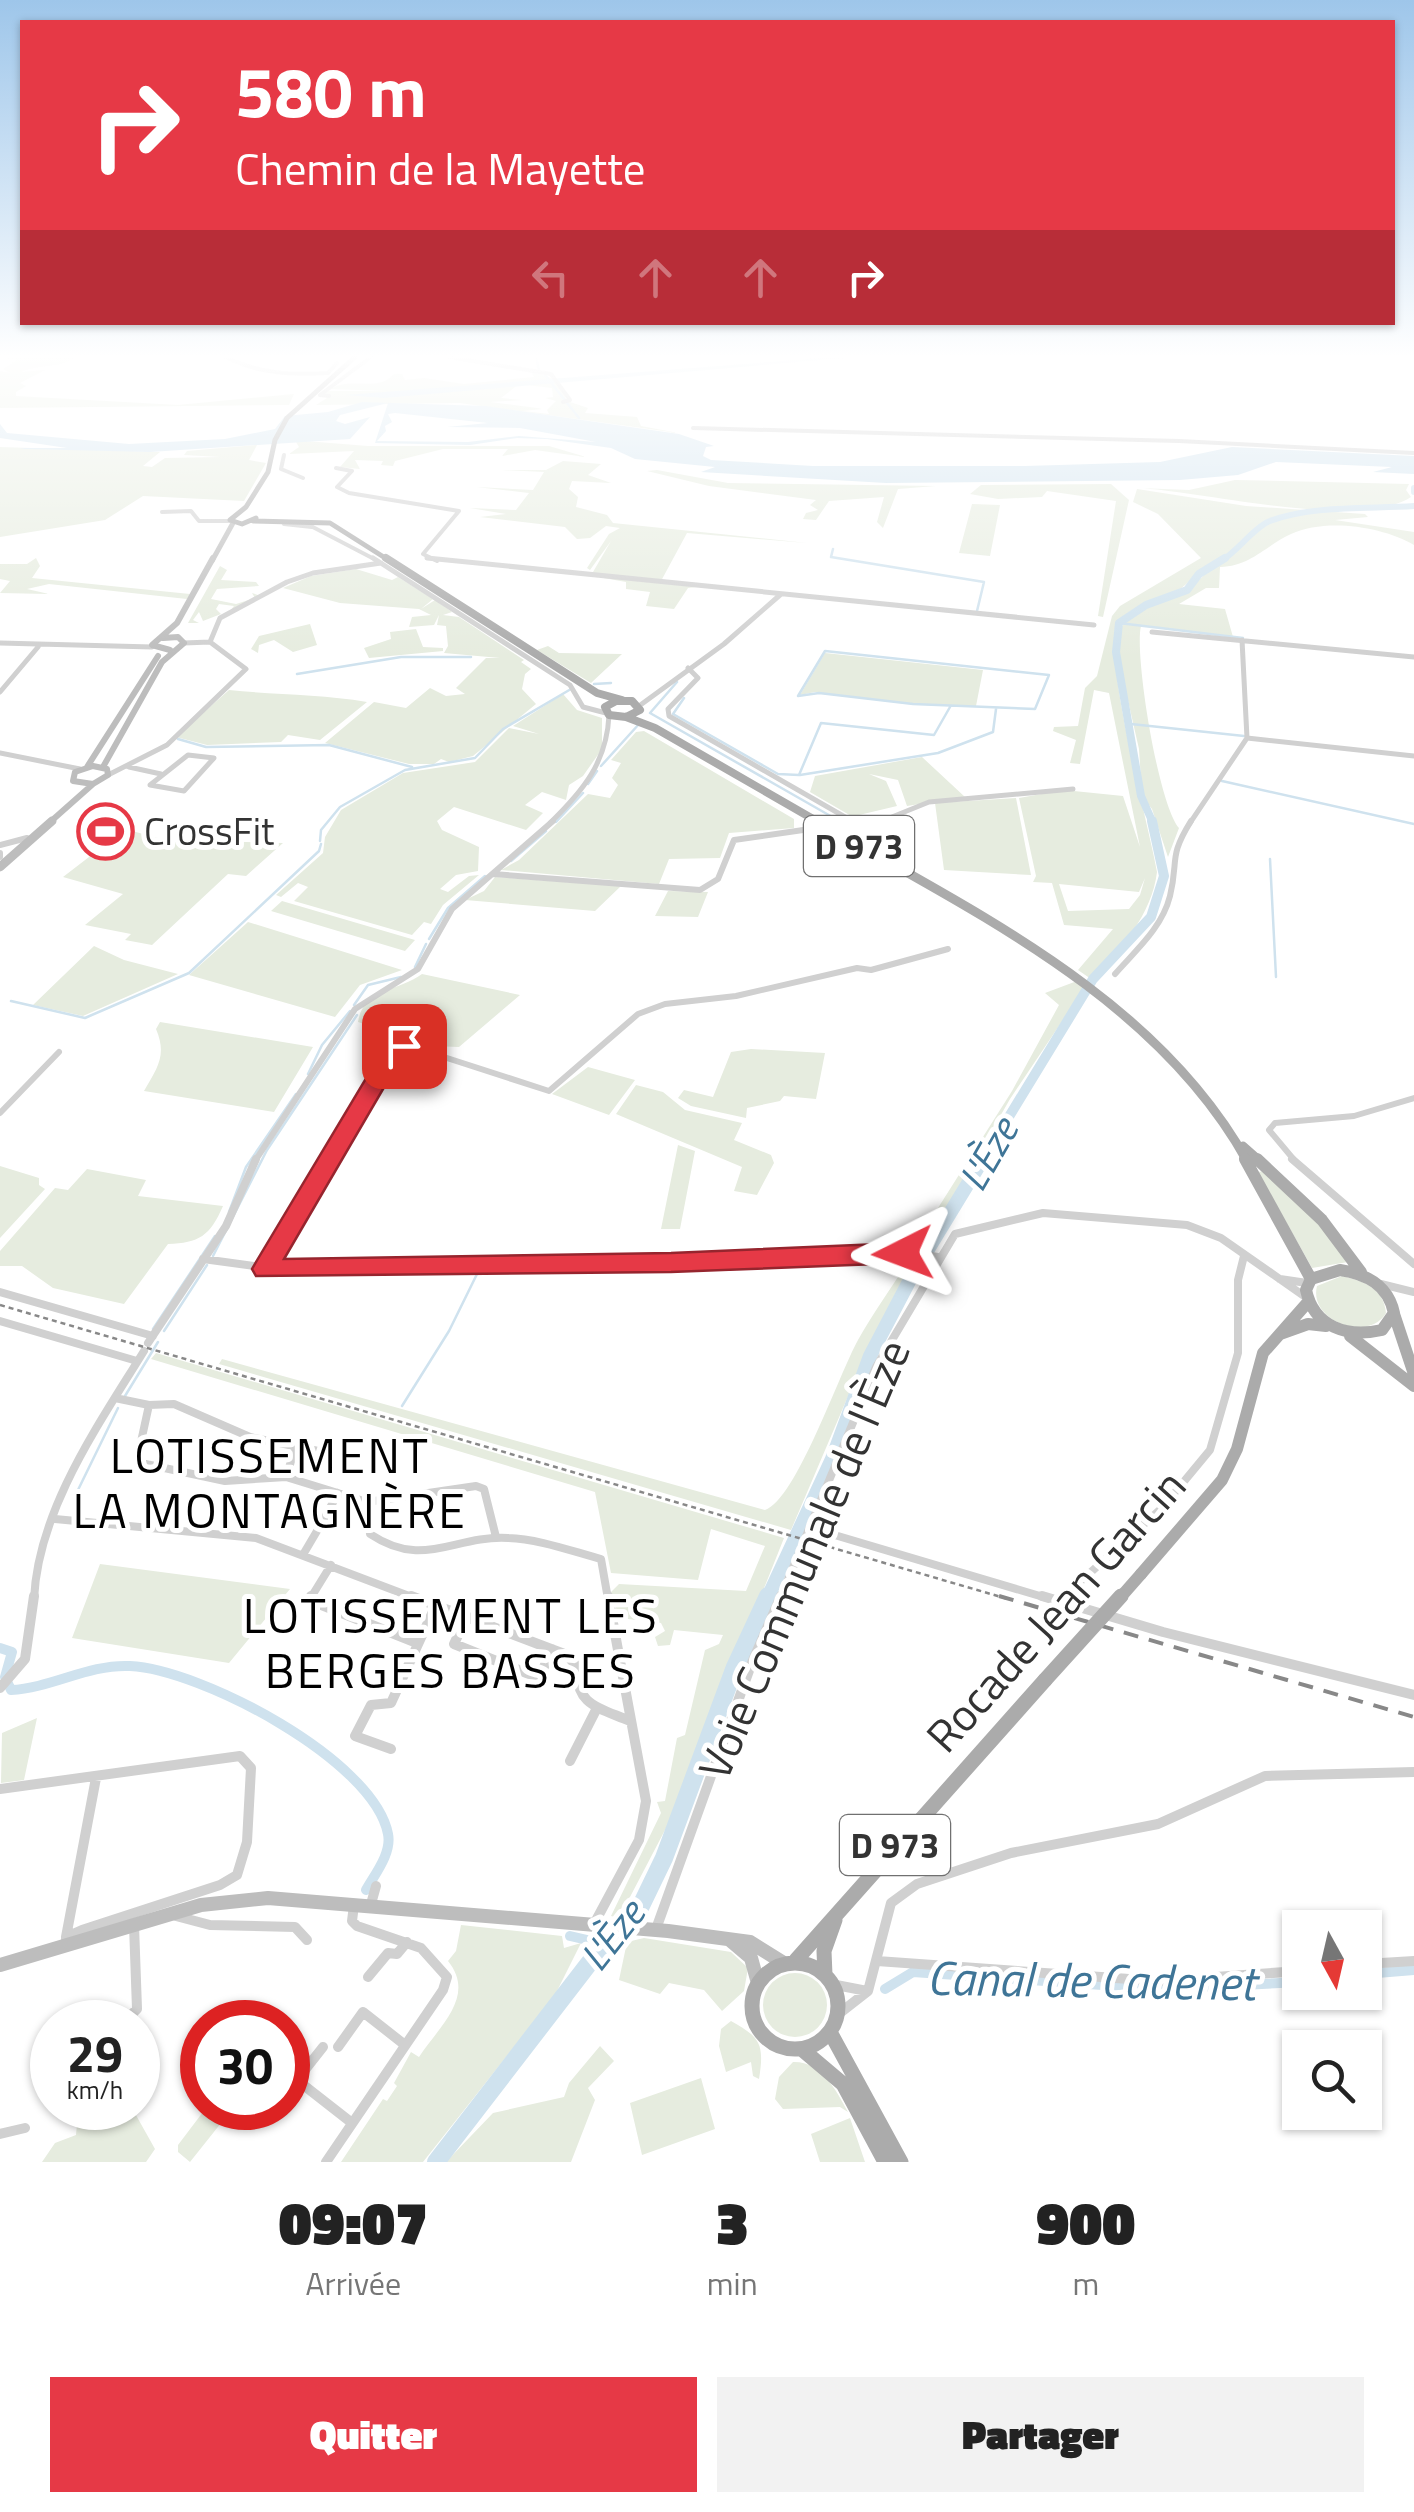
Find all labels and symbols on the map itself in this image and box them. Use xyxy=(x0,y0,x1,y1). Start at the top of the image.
sports icon: CrossFit xyxy=(75,801,135,861)
place label: CrossFit xyxy=(144,802,274,860)
road number: D 973 xyxy=(804,816,914,876)
pin xyxy=(362,1004,447,1089)
water label: L'Èze xyxy=(943,1104,1035,1202)
position arrow xyxy=(851,1201,955,1305)
street label: Voie Communale de l'Èze xyxy=(680,1329,926,1789)
district label: LOTISSEMENT LA MONTAGNÈRE xyxy=(73,1419,467,1547)
street label: Rocade Jean Garcin xyxy=(909,1453,1201,1767)
district label: LOTISSEMENT LES BERGES BASSES xyxy=(243,1579,659,1707)
road number: D 973 xyxy=(840,1815,950,1875)
water label: L'Èze xyxy=(565,1884,661,1984)
north arrow xyxy=(1282,1910,1382,2010)
water label: Canal de Cadenet xyxy=(926,1941,1262,2019)
speed limit sign: 30 xyxy=(180,2000,310,2130)

